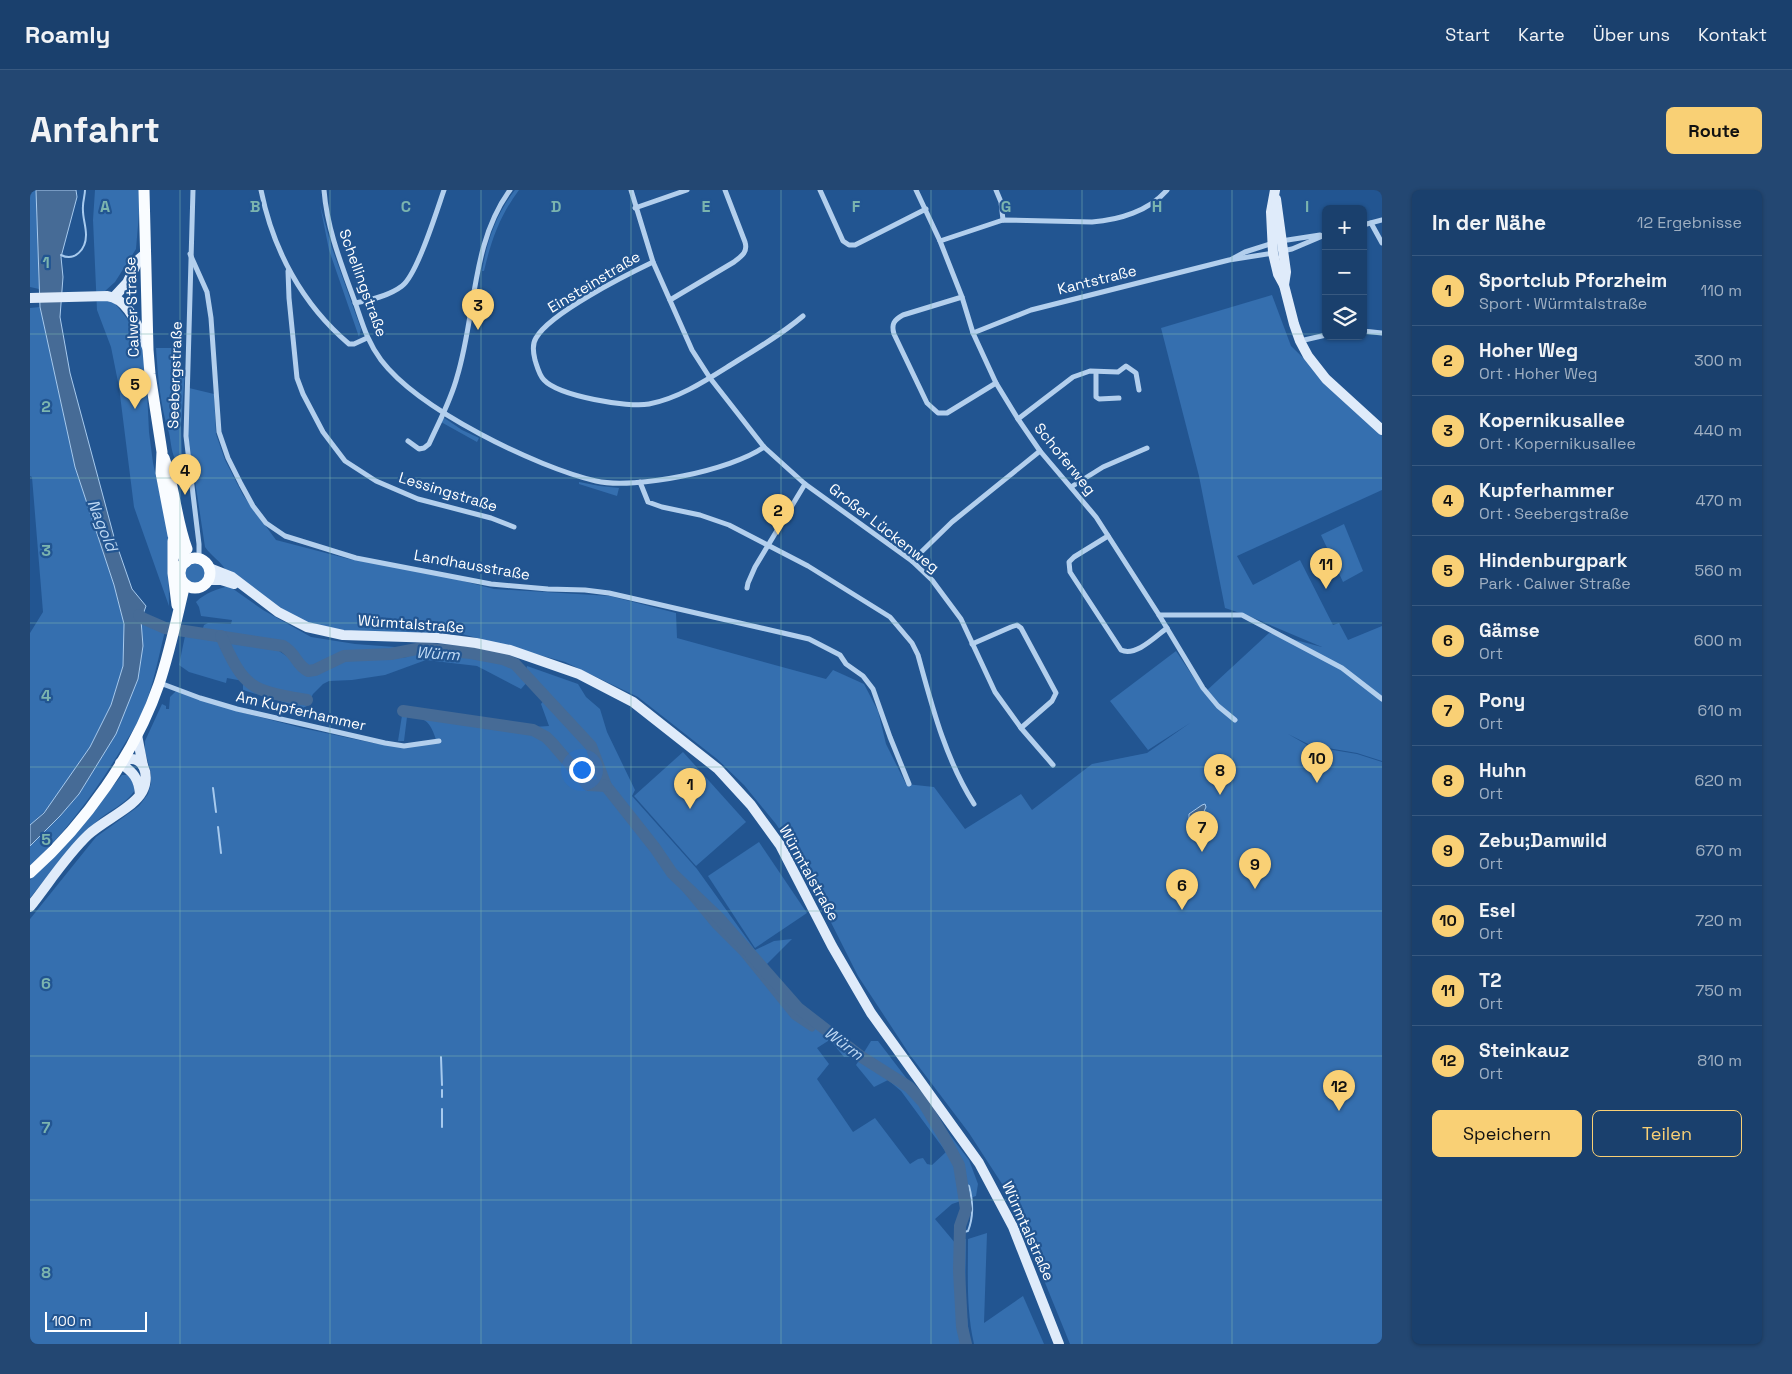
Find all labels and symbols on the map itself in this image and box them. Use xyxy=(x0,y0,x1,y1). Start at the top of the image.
text: A xyxy=(100,196,110,217)
text: B xyxy=(250,196,260,217)
text: C xyxy=(401,196,411,217)
text: D xyxy=(551,196,561,217)
text: E xyxy=(702,196,711,217)
text: F xyxy=(852,196,861,217)
text: G xyxy=(1001,196,1011,217)
text: H xyxy=(1152,196,1162,217)
text: I xyxy=(1305,196,1309,217)
street label: Schellingstraße xyxy=(335,226,392,339)
street label: Einsteinstraße xyxy=(544,246,643,317)
text: 1 xyxy=(42,252,50,273)
street label: Calwer Straße xyxy=(120,256,143,358)
street label: Kantstraße xyxy=(1055,261,1138,298)
pin: 3 xyxy=(462,289,494,330)
street label: Seebergstraße xyxy=(163,321,186,429)
pin: 5 xyxy=(119,368,151,409)
text: 2 xyxy=(41,396,51,417)
street label: Schoferweg xyxy=(1030,419,1100,499)
pin: 4 xyxy=(169,454,201,495)
street label: Lessingstraße xyxy=(396,467,500,516)
street label: Großer Lückenweg xyxy=(825,479,943,577)
pin: 2 xyxy=(762,494,794,535)
water label: Nagold xyxy=(83,496,123,556)
text: 3 xyxy=(41,540,51,561)
street label: Landhausstraße xyxy=(413,545,532,584)
pin: 11 xyxy=(1310,548,1342,589)
street label: Würmtalstraße xyxy=(357,610,465,637)
water label: Würm xyxy=(416,642,462,666)
text: 4 xyxy=(41,685,51,706)
street label: Am Kupferhammer xyxy=(234,686,368,735)
pin: 10 xyxy=(1301,742,1333,783)
pin: 8 xyxy=(1204,754,1236,795)
your location xyxy=(569,757,595,783)
pin: 1 xyxy=(674,768,706,809)
pin: 7 xyxy=(1186,811,1218,852)
street label: Würmtalstraße xyxy=(775,821,844,924)
text: 5 xyxy=(41,829,51,850)
pin: 9 xyxy=(1239,848,1271,889)
pin: 6 xyxy=(1166,869,1198,910)
text: 6 xyxy=(41,973,51,994)
water label: Würm xyxy=(820,1022,868,1066)
pin: 12 xyxy=(1323,1070,1355,1111)
text: 7 xyxy=(42,1117,51,1138)
street label: Würmtalstraße xyxy=(998,1178,1059,1284)
text: 8 xyxy=(41,1262,51,1283)
scale bar xyxy=(45,1309,148,1332)

